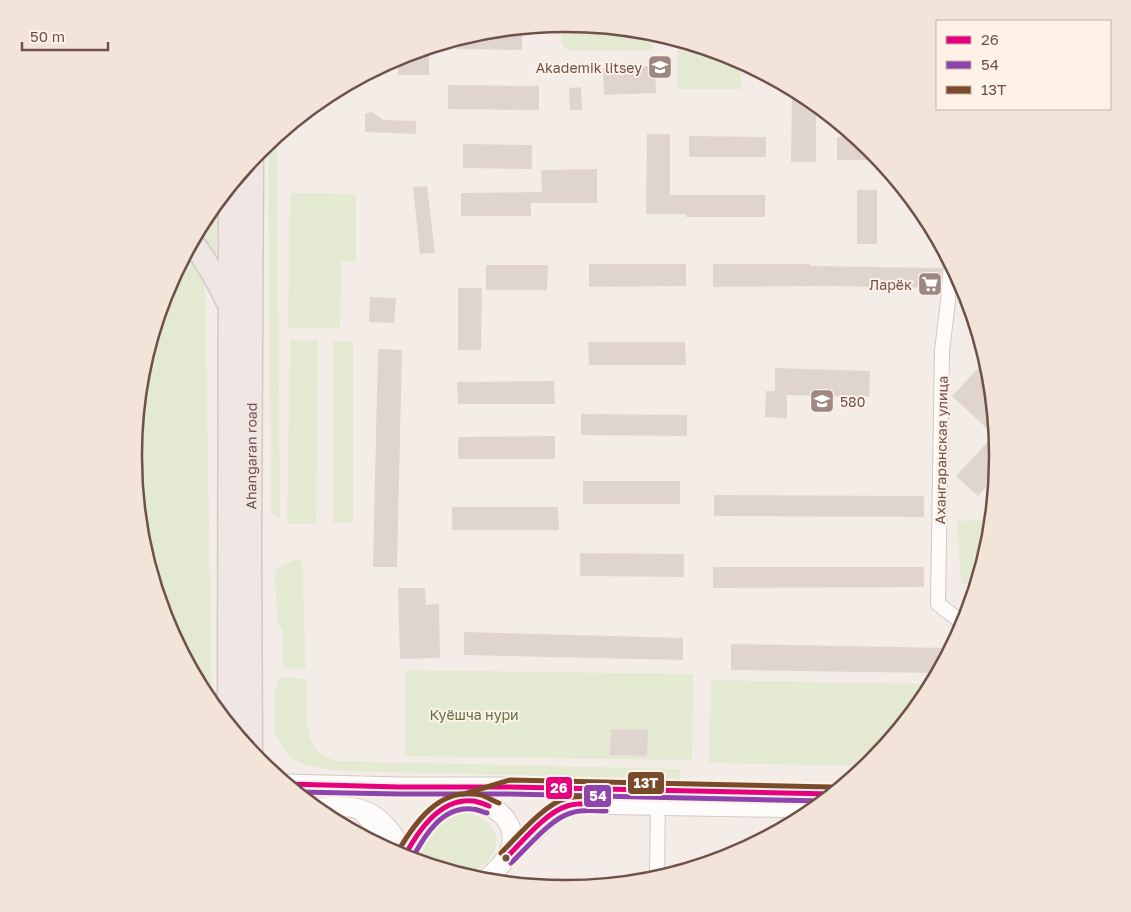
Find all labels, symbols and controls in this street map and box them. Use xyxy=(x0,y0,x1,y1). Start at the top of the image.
scale bar xyxy=(22,20,109,52)
legend xyxy=(936,20,1111,110)
text: 50 m xyxy=(30,27,65,45)
text: 26 xyxy=(981,30,999,48)
school or university icon: Akademik litsey xyxy=(647,54,673,80)
text: 54 xyxy=(981,55,999,73)
place label: Akademik litsey xyxy=(536,59,642,76)
text: 13Т xyxy=(981,80,1006,98)
supermarket icon: Ларёк xyxy=(917,271,943,297)
place label: Ларёк xyxy=(869,276,912,293)
street label: Ахангаранская улица xyxy=(931,375,951,525)
school or university icon: 580 xyxy=(809,388,835,414)
place label: 580 xyxy=(840,393,865,410)
street label: Ahangaran road xyxy=(242,403,259,509)
park label: Куёшча нури xyxy=(429,706,519,723)
line badge: 13Т xyxy=(627,771,665,795)
text: 13Т xyxy=(634,774,658,791)
line badge: 26 xyxy=(545,776,573,800)
text: 26 xyxy=(550,779,568,796)
line badge: 54 xyxy=(583,784,612,808)
text: 54 xyxy=(589,787,607,804)
unlabelled marker xyxy=(501,853,511,863)

